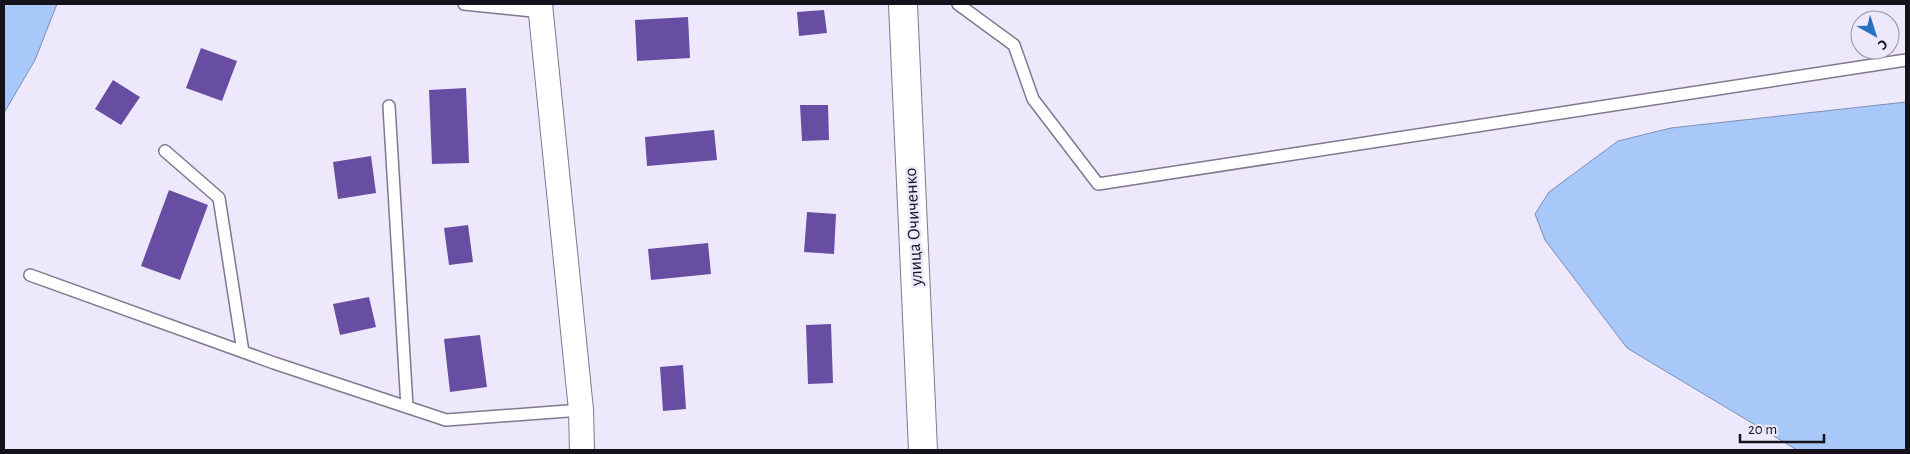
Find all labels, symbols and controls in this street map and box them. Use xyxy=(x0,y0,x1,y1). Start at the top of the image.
north arrow xyxy=(1850,10,1900,60)
text: С xyxy=(1875,36,1890,52)
street label: улица Очиченко xyxy=(902,167,926,288)
scale bar xyxy=(1740,412,1824,444)
text: 20 m xyxy=(1748,422,1777,437)

